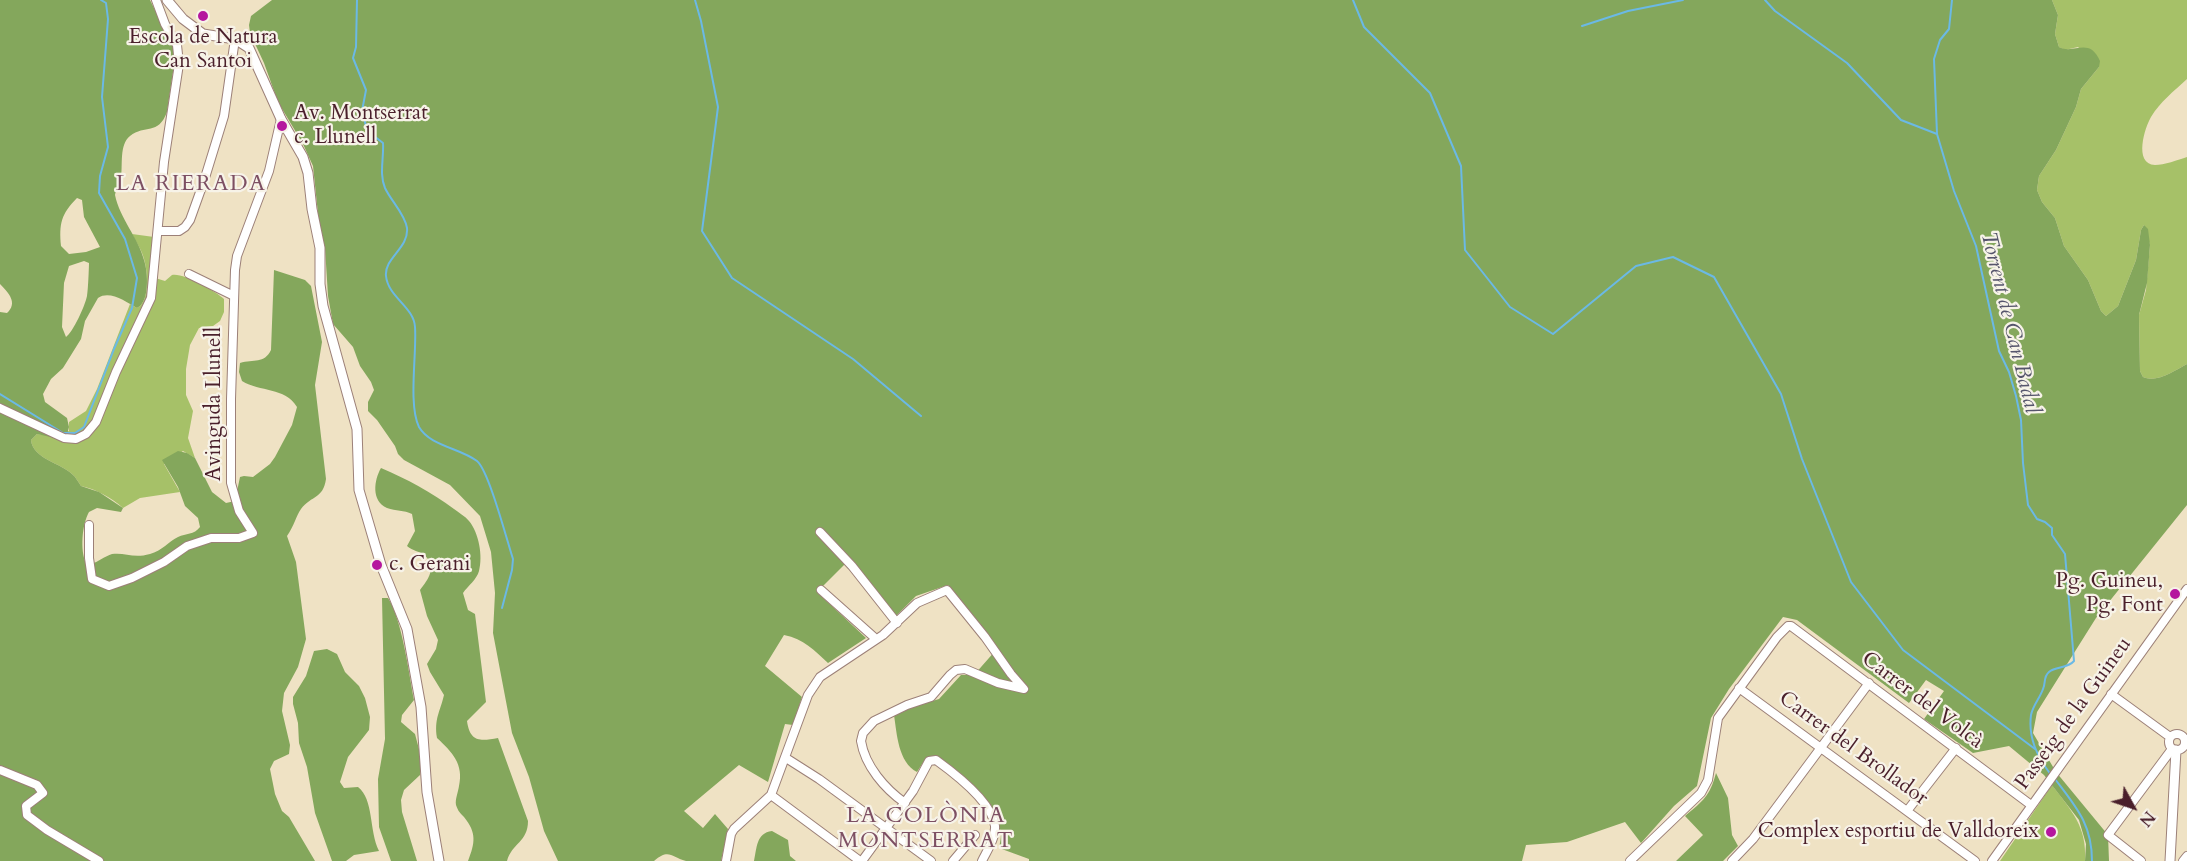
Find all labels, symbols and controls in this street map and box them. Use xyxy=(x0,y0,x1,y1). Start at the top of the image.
marker: Escola de Natura Can Santoi xyxy=(196,9,210,23)
place label: Escola de Natura Can Santoi xyxy=(128,25,278,75)
place label: Av. Montserrat c. Llunell xyxy=(294,101,428,151)
marker: Av. Montserrat c. Llunell xyxy=(275,119,289,133)
district label: LA RIERADA xyxy=(116,172,266,198)
water label: Torrent de Can Badal xyxy=(1974,229,2044,417)
street label: Avinguda Llunell xyxy=(202,327,228,481)
place label: c. Gerani xyxy=(389,552,470,578)
marker: c. Gerani xyxy=(370,558,384,572)
place label: Pg. Guineu, Pg. Font xyxy=(2055,569,2163,619)
marker: Pg. Guineu, Pg. Font xyxy=(2168,587,2182,601)
street label: Passeig de la Guineu xyxy=(2010,633,2138,795)
street label: Carrer del Volcà xyxy=(1856,647,1988,755)
street label: Carrer del Brollador xyxy=(1774,686,1932,812)
north arrow xyxy=(2103,777,2163,837)
district label: LA COLÒNIA MONTSERRAT xyxy=(838,804,1014,855)
text: N xyxy=(2134,806,2160,831)
place label: Complex esportiu de Valldoreix xyxy=(1758,819,2039,845)
marker: Complex esportiu de Valldoreix xyxy=(2044,825,2058,839)

